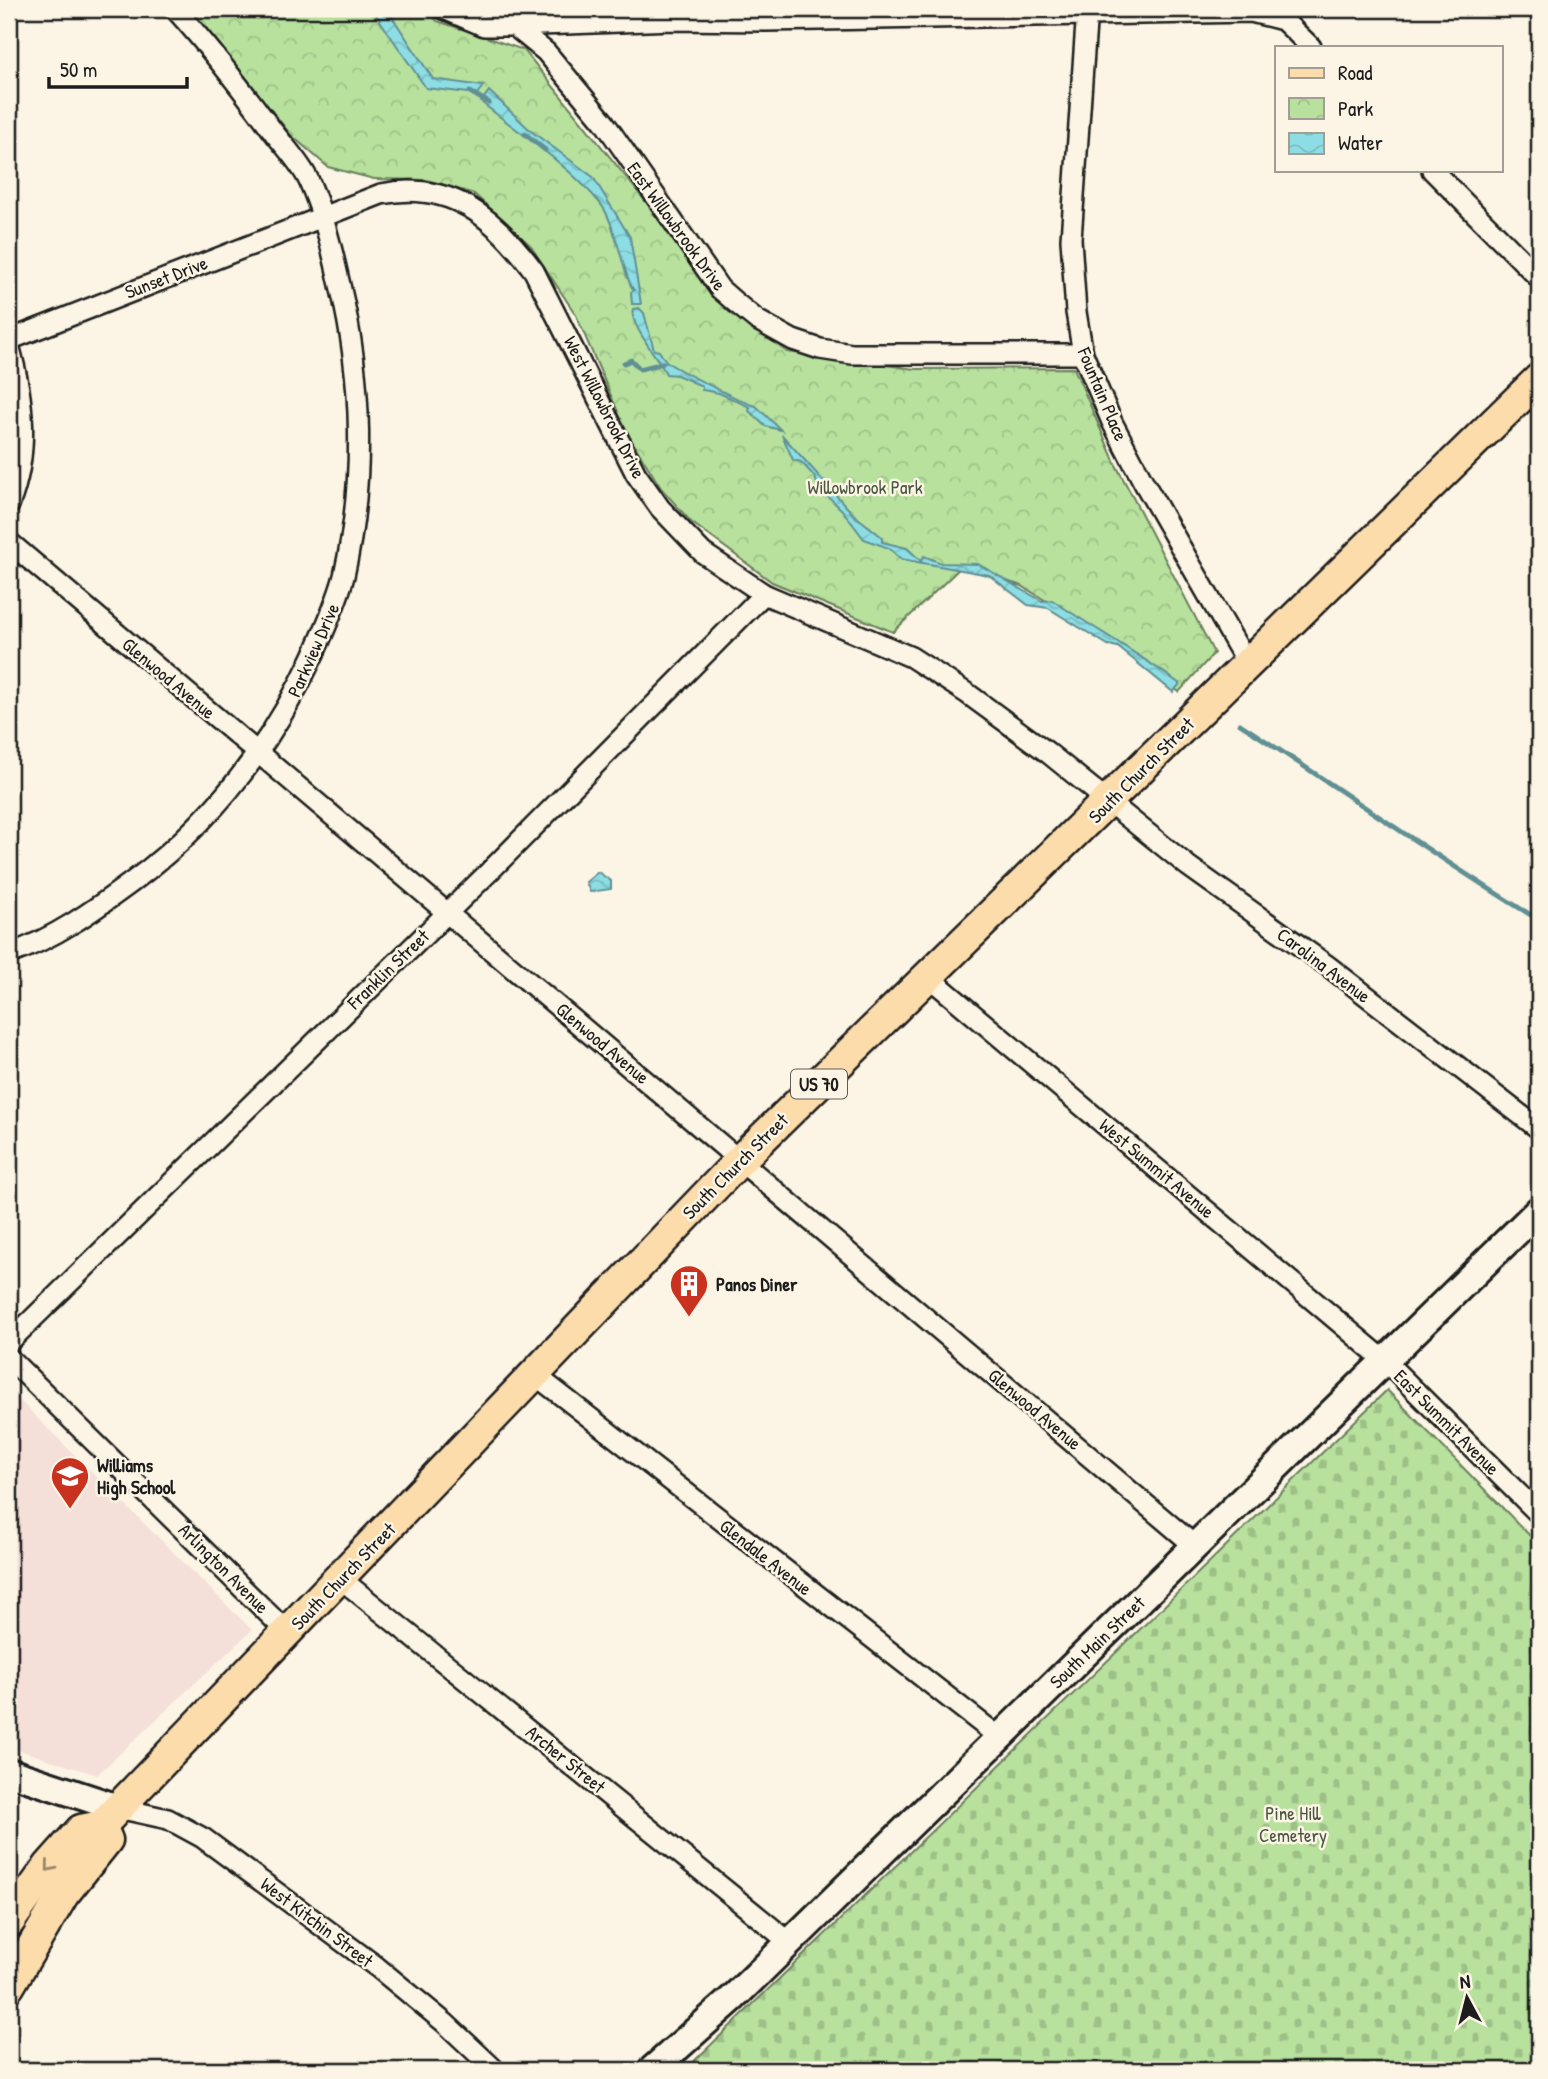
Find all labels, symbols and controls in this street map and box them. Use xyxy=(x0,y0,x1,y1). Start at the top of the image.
scale bar xyxy=(49,46,187,90)
legend xyxy=(1275,46,1502,172)
text: 50 m xyxy=(60,55,97,84)
text: Road xyxy=(1338,58,1372,87)
text: Park xyxy=(1338,94,1373,123)
text: Water xyxy=(1338,128,1383,157)
street label: East Willowbrook Drive xyxy=(621,156,733,296)
street label: Sunset Drive xyxy=(121,249,211,305)
street label: West Willowbrook Drive xyxy=(558,331,652,483)
street label: Fountain Place xyxy=(1071,343,1134,445)
park label: Willowbrook Park xyxy=(807,474,923,500)
street label: Parkview Drive xyxy=(281,599,345,701)
street label: Glenwood Avenue xyxy=(117,631,222,725)
street label: South Church Street xyxy=(1082,711,1200,829)
street label: Carolina Avenue xyxy=(1272,921,1376,1009)
street label: Franklin Street xyxy=(341,923,435,1015)
street label: Glenwood Avenue xyxy=(551,996,656,1090)
road number: US 70 xyxy=(791,1070,847,1098)
street label: South Church Street xyxy=(676,1107,794,1225)
street label: West Summit Avenue xyxy=(1094,1112,1220,1224)
building icon: Panos Diner xyxy=(668,1263,710,1318)
place label: Panos Diner xyxy=(716,1271,798,1297)
street label: Glenwood Avenue xyxy=(983,1362,1088,1456)
street label: East Summit Avenue xyxy=(1388,1363,1506,1481)
place label: Williams High School xyxy=(97,1452,176,1501)
school or university icon: Williams High School xyxy=(49,1455,91,1510)
street label: Glendale Avenue xyxy=(715,1513,818,1601)
street label: South Church Street xyxy=(285,1516,401,1635)
street label: Arlington Avenue xyxy=(173,1517,275,1619)
street label: South Main Street xyxy=(1044,1590,1151,1694)
street label: Archer Street xyxy=(521,1719,612,1799)
park label: Pine Hill Cemetery xyxy=(1259,1800,1327,1848)
one-way arrow xyxy=(45,1859,58,1871)
street label: West Kitchin Street xyxy=(255,1871,379,1973)
north arrow xyxy=(1432,1964,1502,2034)
text: N xyxy=(1458,1968,1472,1995)

